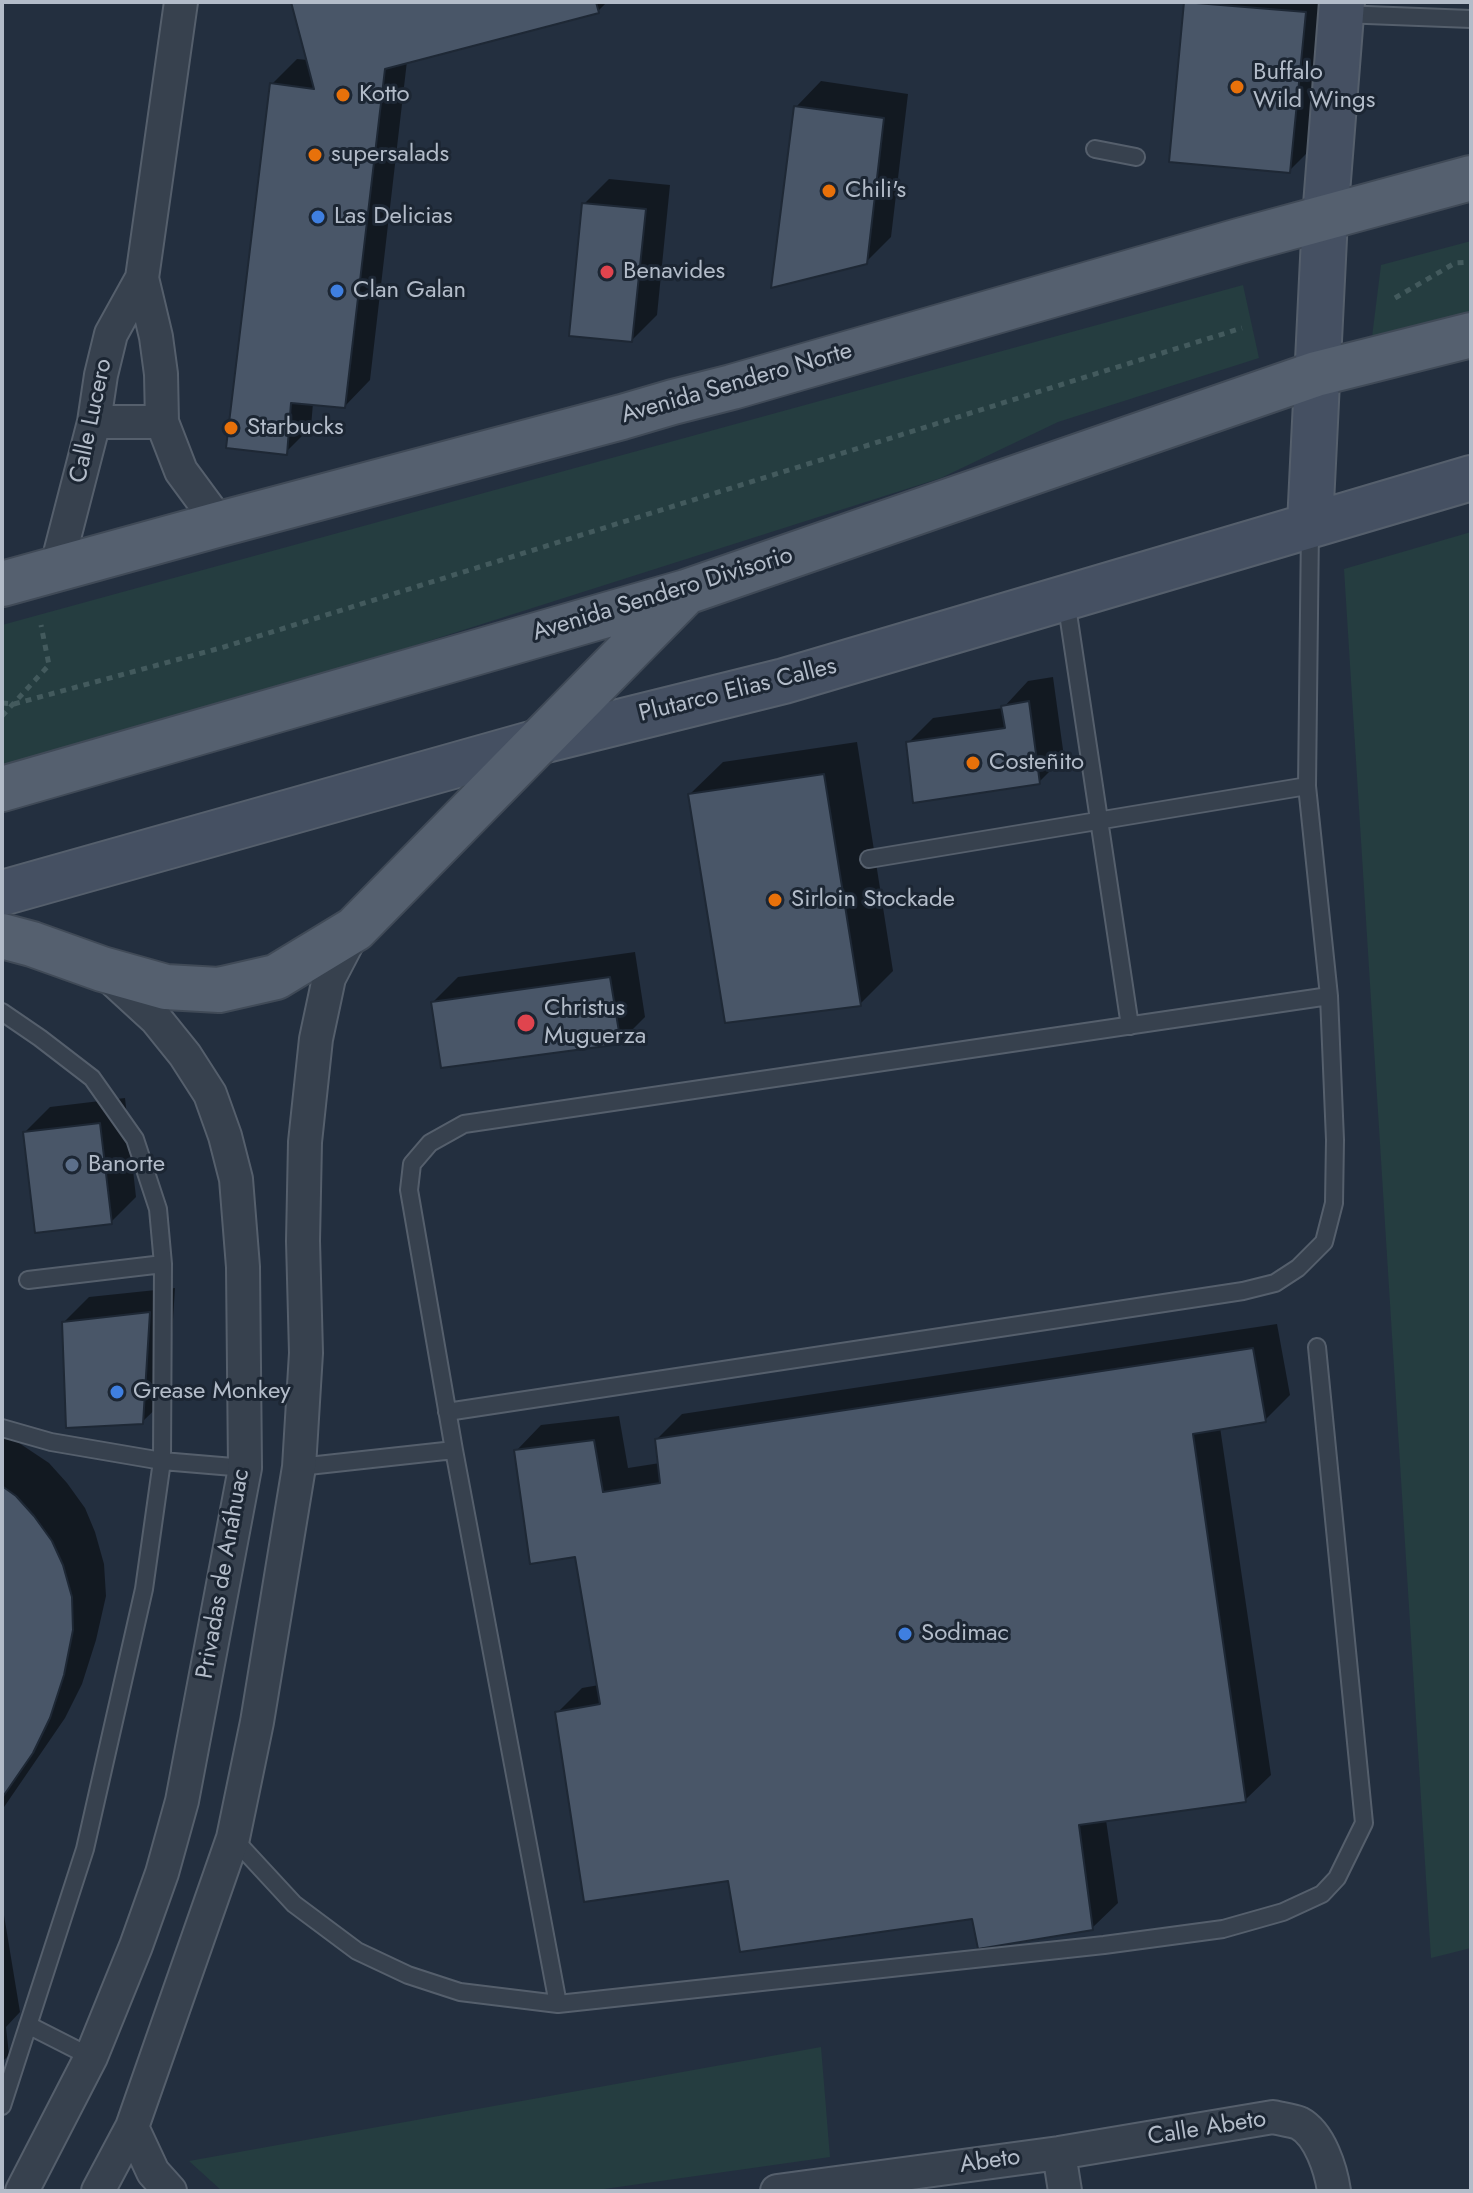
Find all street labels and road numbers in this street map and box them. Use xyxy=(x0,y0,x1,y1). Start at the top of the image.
street label: Avenida Sendero Norte xyxy=(618,337,856,431)
street label: Calle Lucero xyxy=(65,356,119,486)
street label: Avenida Sendero Divisorio xyxy=(529,542,797,648)
street label: Plutarco Elias Calles xyxy=(636,653,840,729)
street label: Privadas de Anáhuac xyxy=(191,1467,257,1681)
street label: Calle Abeto xyxy=(1146,2105,1268,2153)
street label: Abeto xyxy=(958,2144,1022,2180)

